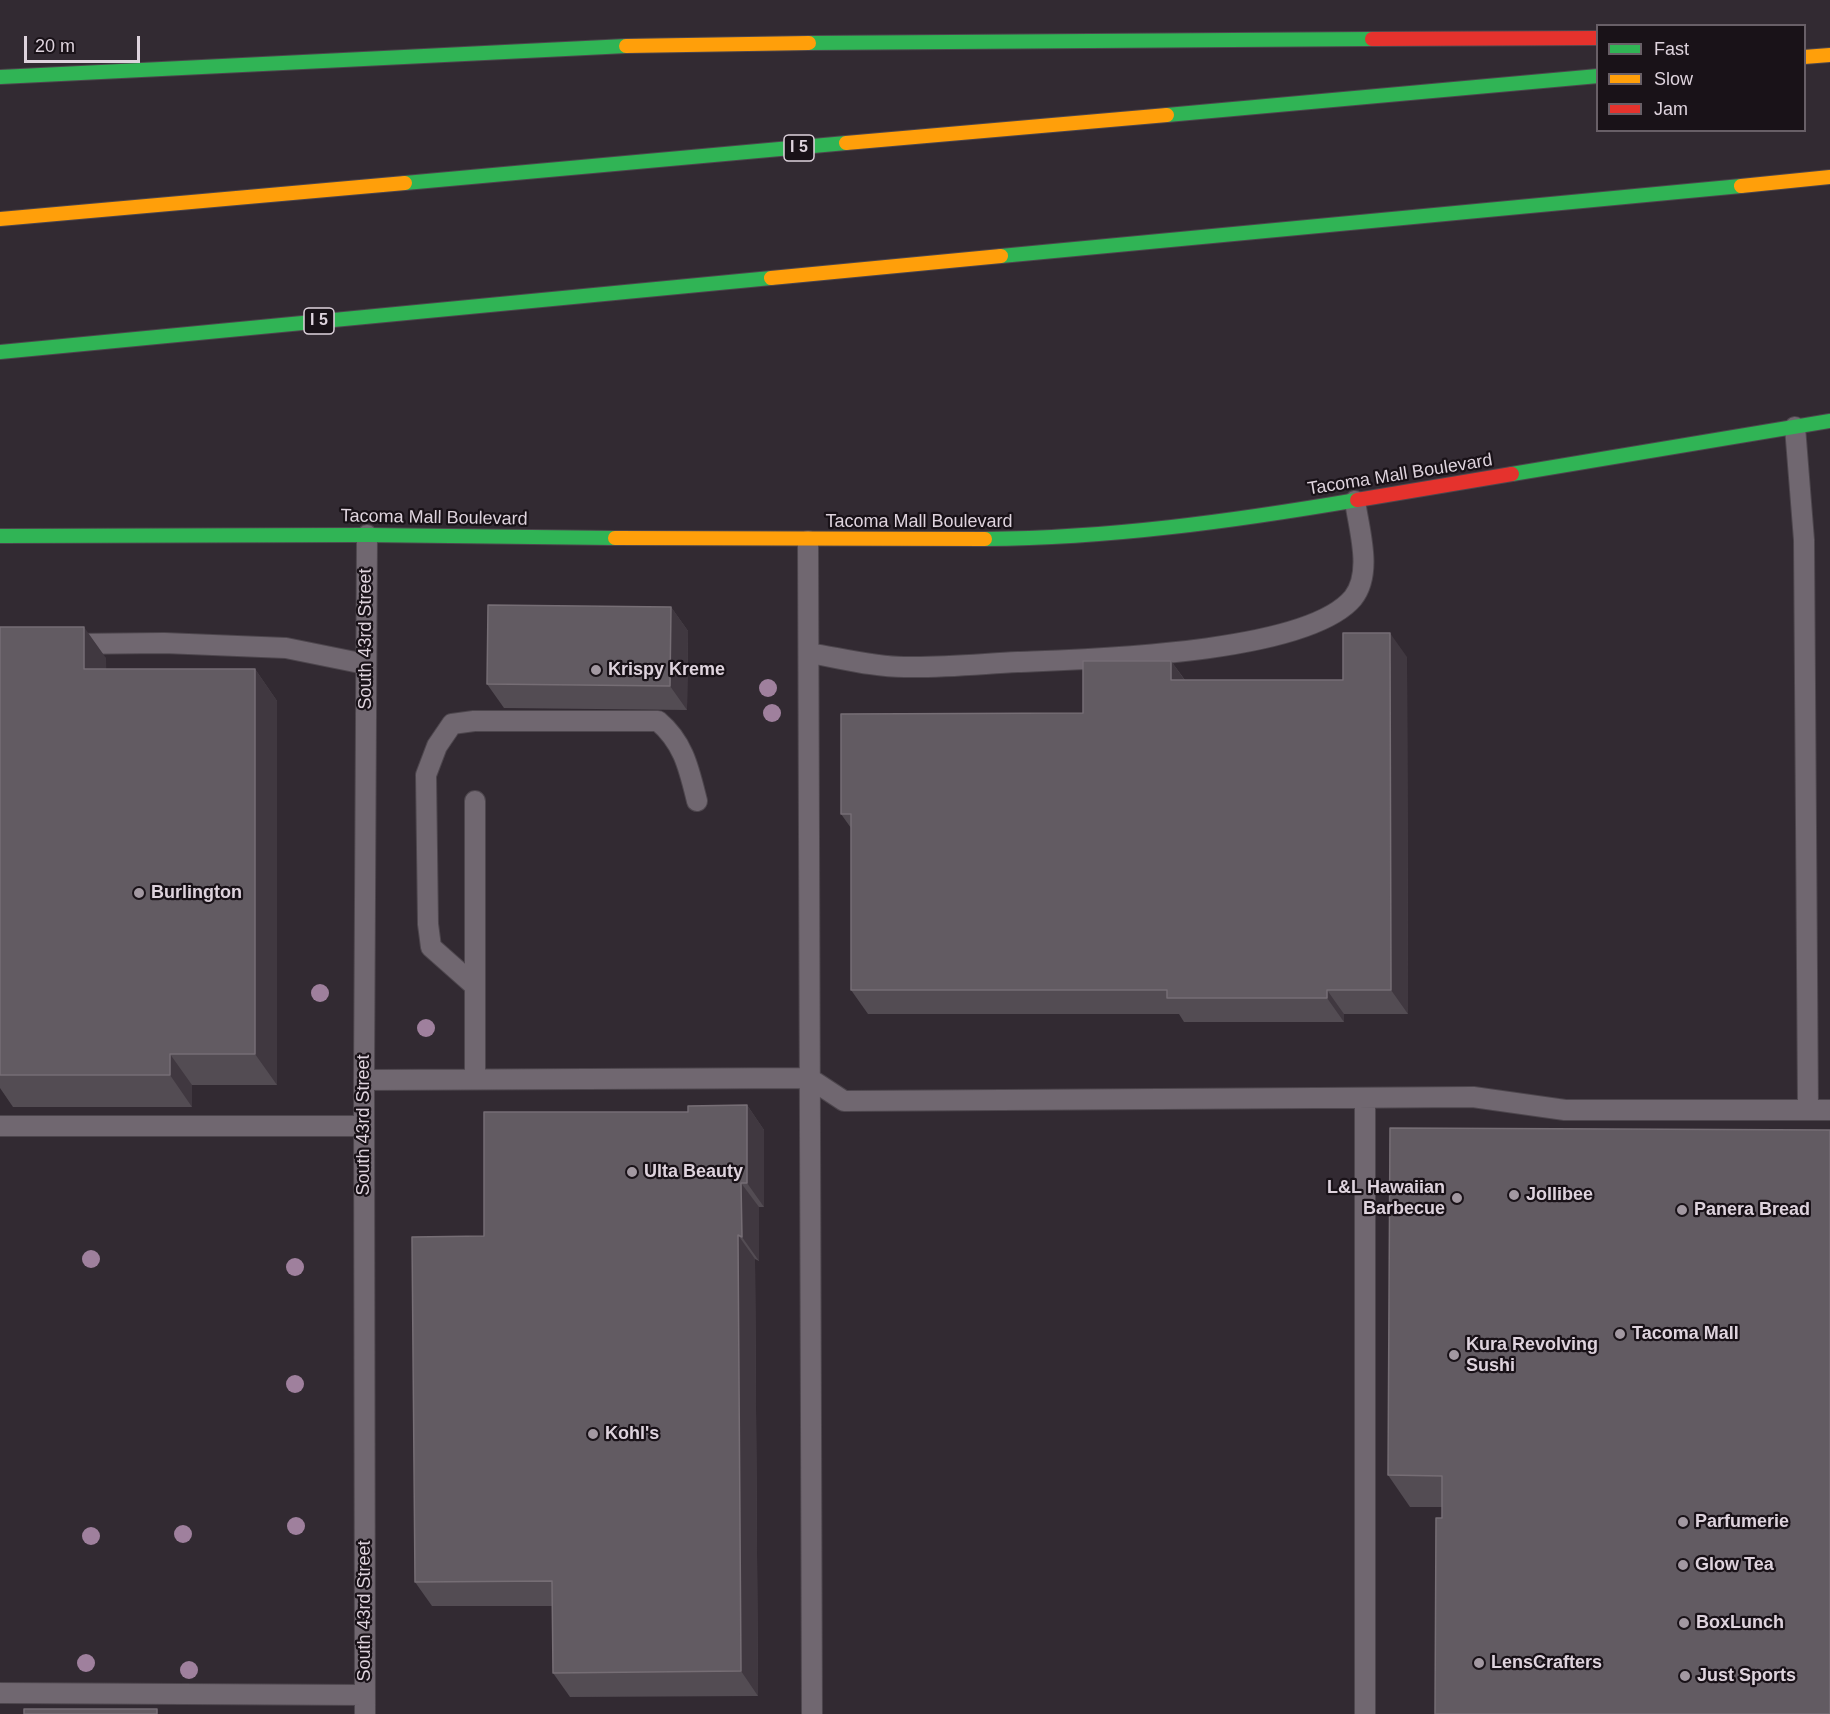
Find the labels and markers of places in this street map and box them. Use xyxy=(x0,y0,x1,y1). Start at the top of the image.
place label: Krispy Kreme xyxy=(608,659,725,681)
marker: Krispy Kreme xyxy=(589,663,603,677)
place label: Burlington xyxy=(151,882,242,904)
marker: Burlington xyxy=(132,886,146,900)
place label: Ulta Beauty xyxy=(644,1161,743,1183)
marker: Ulta Beauty xyxy=(625,1165,639,1179)
place label: L&L Hawaiian Barbecue xyxy=(1327,1177,1445,1220)
place label: Jollibee xyxy=(1526,1184,1593,1206)
marker: Jollibee xyxy=(1507,1188,1521,1202)
marker: L&L Hawaiian Barbecue xyxy=(1450,1191,1464,1205)
place label: Panera Bread xyxy=(1694,1199,1810,1221)
marker: Panera Bread xyxy=(1675,1203,1689,1217)
place label: Tacoma Mall xyxy=(1632,1323,1739,1345)
marker: Tacoma Mall xyxy=(1613,1327,1627,1341)
place label: Kura Revolving Sushi xyxy=(1466,1334,1598,1376)
marker: Kura Revolving Sushi xyxy=(1447,1348,1461,1362)
place label: Kohl's xyxy=(605,1423,659,1445)
marker: Kohl's xyxy=(586,1427,600,1441)
place label: Parfumerie xyxy=(1695,1511,1789,1533)
marker: Parfumerie xyxy=(1676,1515,1690,1529)
place label: Glow Tea xyxy=(1695,1554,1774,1576)
marker: Glow Tea xyxy=(1676,1558,1690,1572)
place label: BoxLunch xyxy=(1696,1612,1784,1634)
marker: BoxLunch xyxy=(1677,1616,1691,1630)
place label: LensCrafters xyxy=(1491,1652,1602,1674)
marker: LensCrafters xyxy=(1472,1656,1486,1670)
place label: Just Sports xyxy=(1697,1665,1796,1687)
marker: Just Sports xyxy=(1678,1669,1692,1683)

